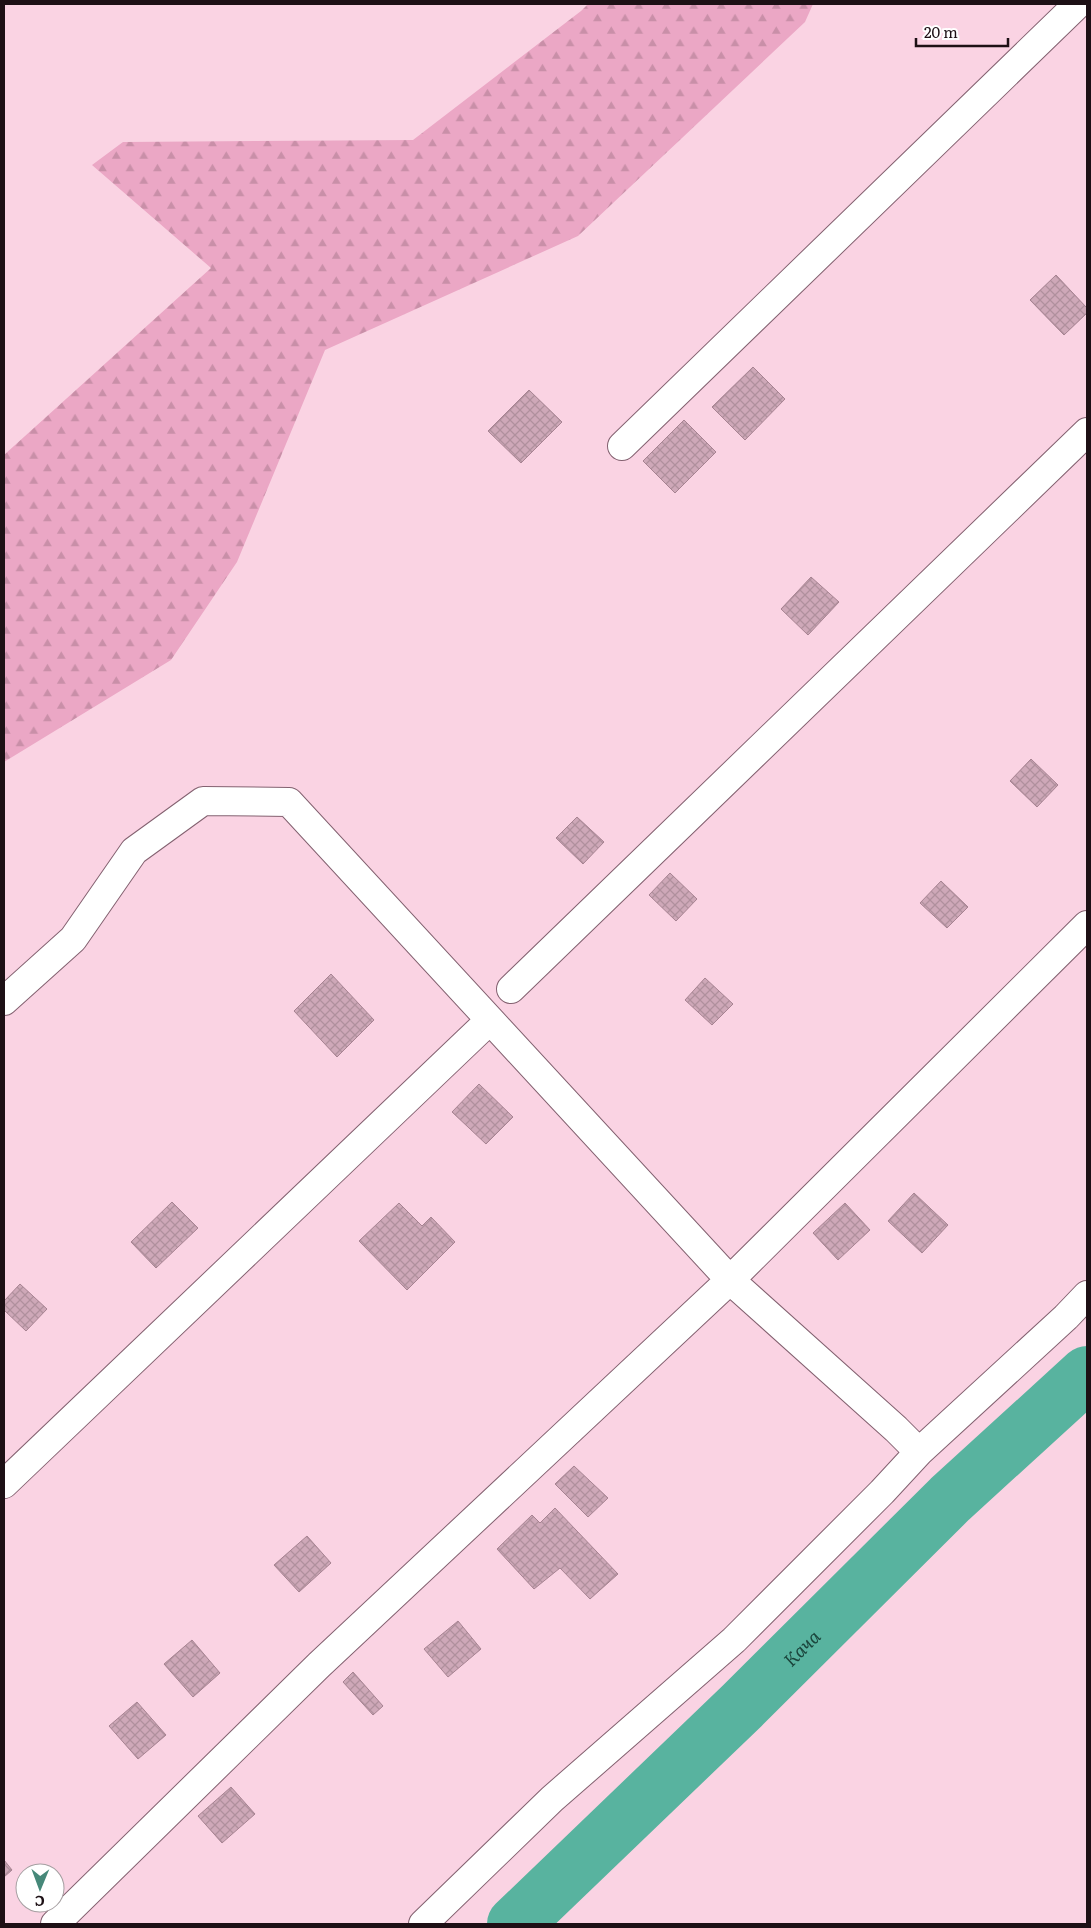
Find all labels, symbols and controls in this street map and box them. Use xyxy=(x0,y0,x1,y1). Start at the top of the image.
scale bar xyxy=(916,15,1008,47)
text: 20 m xyxy=(924,20,958,43)
water label: Кача xyxy=(776,1622,826,1672)
north arrow xyxy=(15,1863,65,1913)
text: С xyxy=(35,1892,45,1912)

